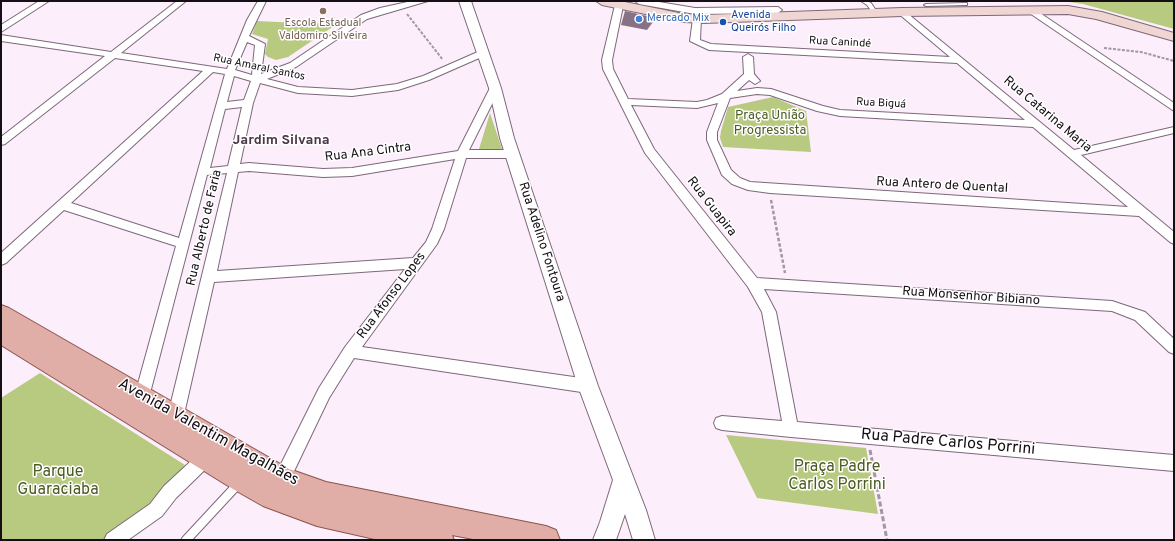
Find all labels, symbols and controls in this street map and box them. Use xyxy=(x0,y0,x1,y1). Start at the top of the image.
marker: Escola Estadual Valdomiro Silveira xyxy=(318,6,328,16)
place label: Avenida Queirós Filho xyxy=(731,9,796,35)
place label: Mercado Mix xyxy=(647,12,709,26)
marker: Mercado Mix xyxy=(634,14,644,24)
place label: Escola Estadual Valdomiro Silveira xyxy=(279,17,367,43)
marker: Avenida Queirós Filho xyxy=(718,17,728,27)
street label: Rua Canindé xyxy=(809,35,871,51)
street label: Rua Amaral Santos xyxy=(212,52,306,84)
street label: Rua Catarina Maria xyxy=(1000,74,1094,156)
street label: Rua Biguá xyxy=(856,96,906,112)
park label: Praça União Progressista xyxy=(734,108,806,139)
district label: Jardim Silvana xyxy=(232,133,330,149)
street label: Rua Ana Cintra xyxy=(324,140,412,166)
street label: Rua Alberto de Faria xyxy=(184,168,226,288)
street label: Rua Guapira xyxy=(683,174,739,240)
street label: Rua Antero de Quental xyxy=(876,175,1008,197)
street label: Rua Adelino Fontoura xyxy=(514,180,568,304)
street label: Rua Afonso Lopes xyxy=(354,250,430,342)
street label: Rua Monsenhor Bibiano xyxy=(902,284,1040,310)
street label: Avenida Valentim Magalhães xyxy=(114,375,302,491)
street label: Rua Padre Carlos Porrini xyxy=(860,426,1036,460)
park label: Praça Padre Carlos Porrini xyxy=(788,458,886,496)
park label: Parque Guaraciaba xyxy=(17,463,99,501)

